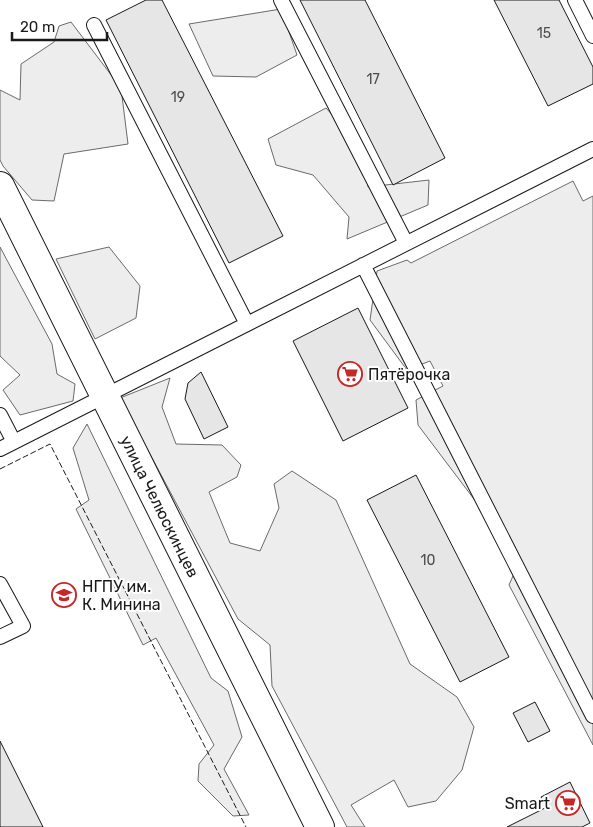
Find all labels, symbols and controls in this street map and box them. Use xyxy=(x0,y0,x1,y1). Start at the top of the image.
scale bar xyxy=(12,10,108,42)
text: 20 m xyxy=(20,18,55,36)
house number: 15 xyxy=(537,25,551,42)
house number: 17 xyxy=(366,71,380,88)
house number: 19 xyxy=(171,89,185,106)
supermarket icon: Пятёрочка xyxy=(337,361,363,387)
place label: Пятёрочка xyxy=(368,365,450,384)
street label: улица Челюскинцев xyxy=(117,432,203,580)
house number: 10 xyxy=(421,552,436,569)
place label: НГПУ им. К. Минина xyxy=(82,577,161,614)
school or university icon: НГПУ им. К. Минина xyxy=(51,582,77,608)
supermarket icon: Smart xyxy=(555,790,581,816)
place label: Smart xyxy=(505,794,550,813)

